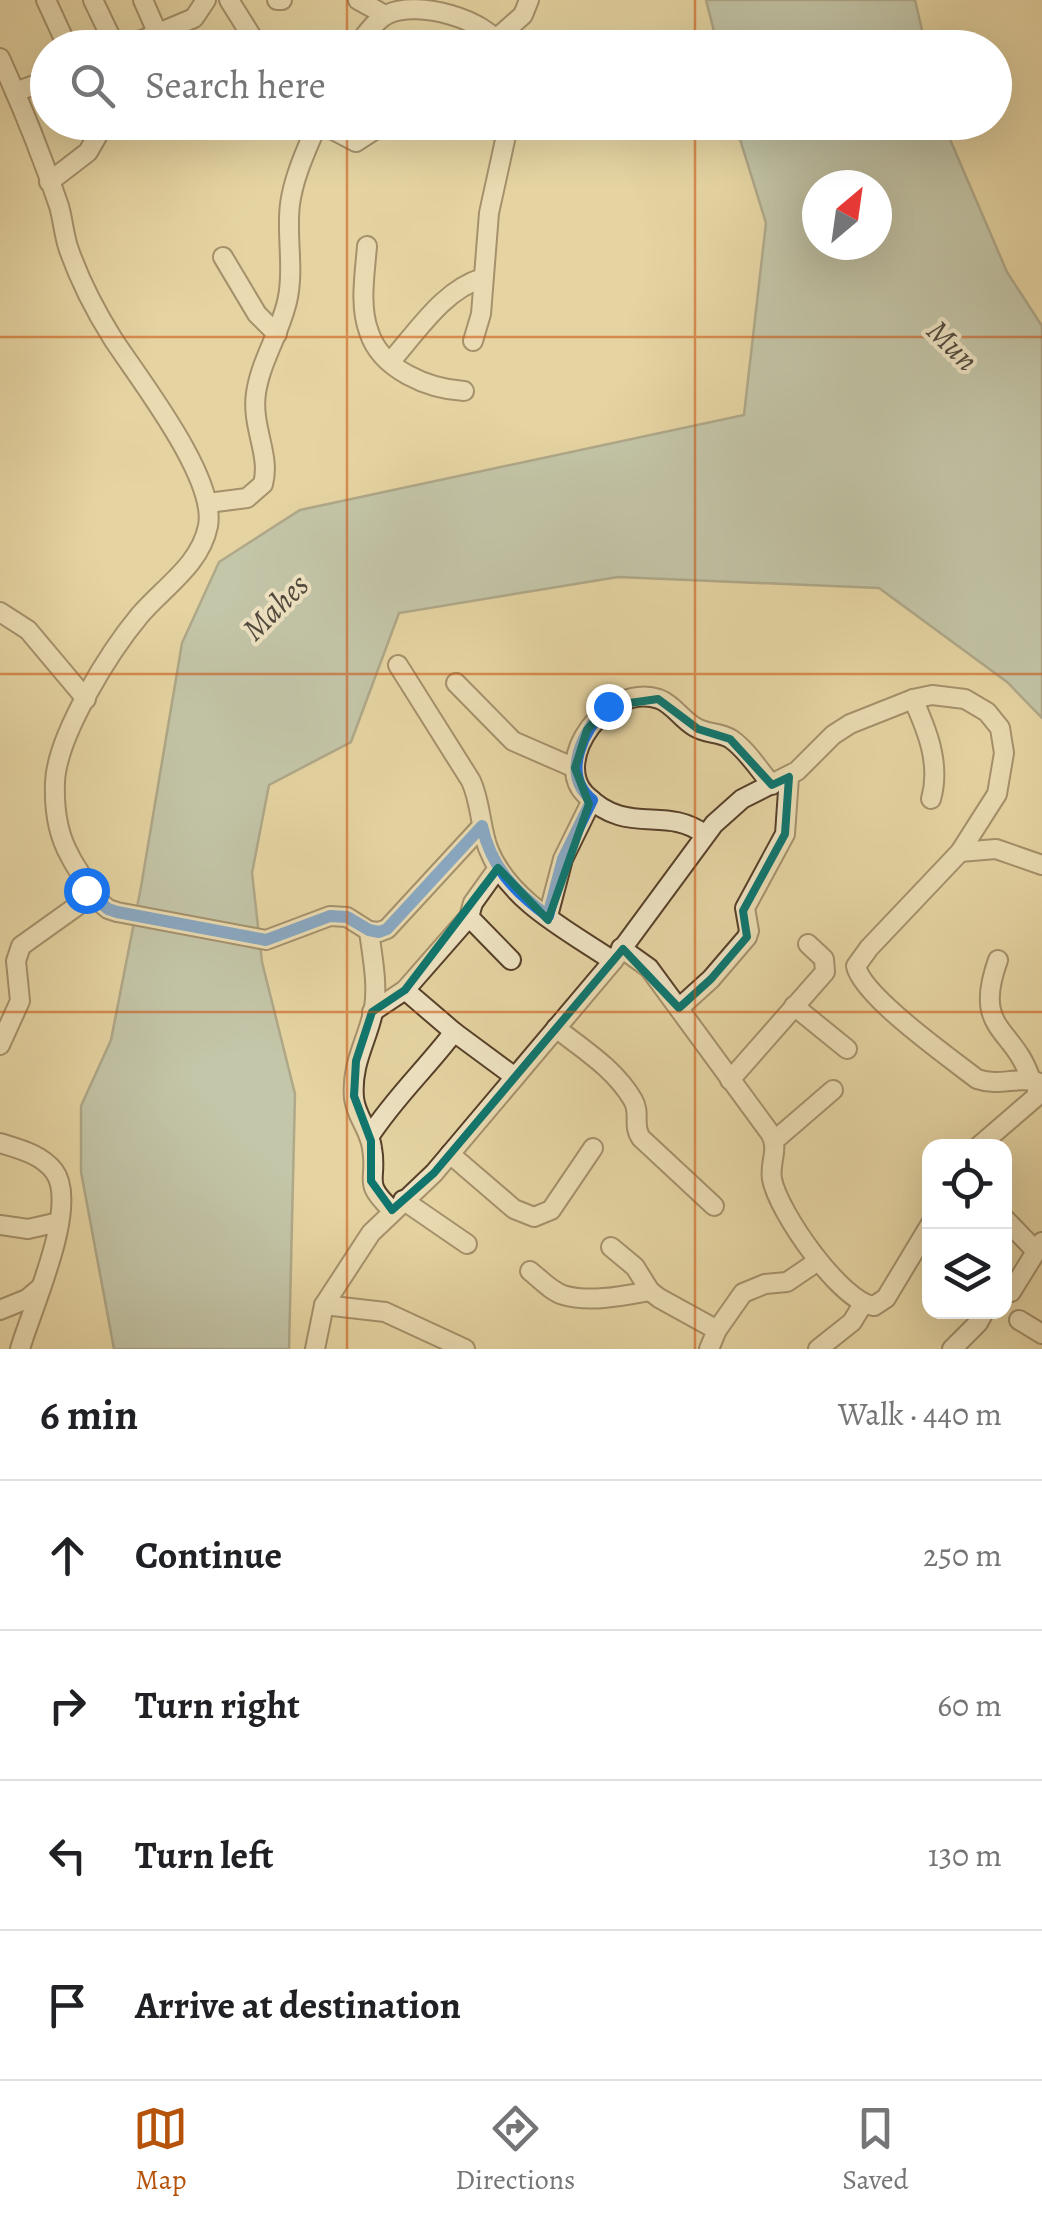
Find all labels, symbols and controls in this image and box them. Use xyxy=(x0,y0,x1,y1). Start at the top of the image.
search box xyxy=(30,30,1012,140)
icon: search xyxy=(65,58,120,113)
text: Search here xyxy=(145,59,326,111)
north arrow xyxy=(802,170,892,260)
water label: Mun xyxy=(917,309,989,381)
water label: Mahes xyxy=(232,564,318,650)
route end xyxy=(586,684,632,730)
route start xyxy=(64,868,110,914)
map controls xyxy=(922,1139,1012,1319)
button: locate xyxy=(922,1139,1012,1229)
button: layers xyxy=(922,1229,1012,1319)
text: 6 min xyxy=(40,1386,138,1443)
text: Walk · 440 m xyxy=(838,1392,1002,1436)
icon: ahead xyxy=(40,1528,95,1583)
text: Continue xyxy=(135,1529,282,1581)
text: 250 m xyxy=(923,1533,1002,1577)
icon: right xyxy=(40,1678,95,1733)
text: Turn right xyxy=(135,1679,300,1731)
text: 60 m xyxy=(937,1683,1002,1727)
icon: left xyxy=(40,1828,95,1883)
text: Turn left xyxy=(135,1829,274,1881)
text: 130 m xyxy=(928,1833,1002,1877)
icon: arrive xyxy=(40,1978,95,2033)
text: Arrive at destination xyxy=(135,1979,461,2031)
tab: Map xyxy=(133,2101,188,2199)
tab: Directions xyxy=(455,2101,575,2199)
tab: Saved xyxy=(842,2101,909,2199)

